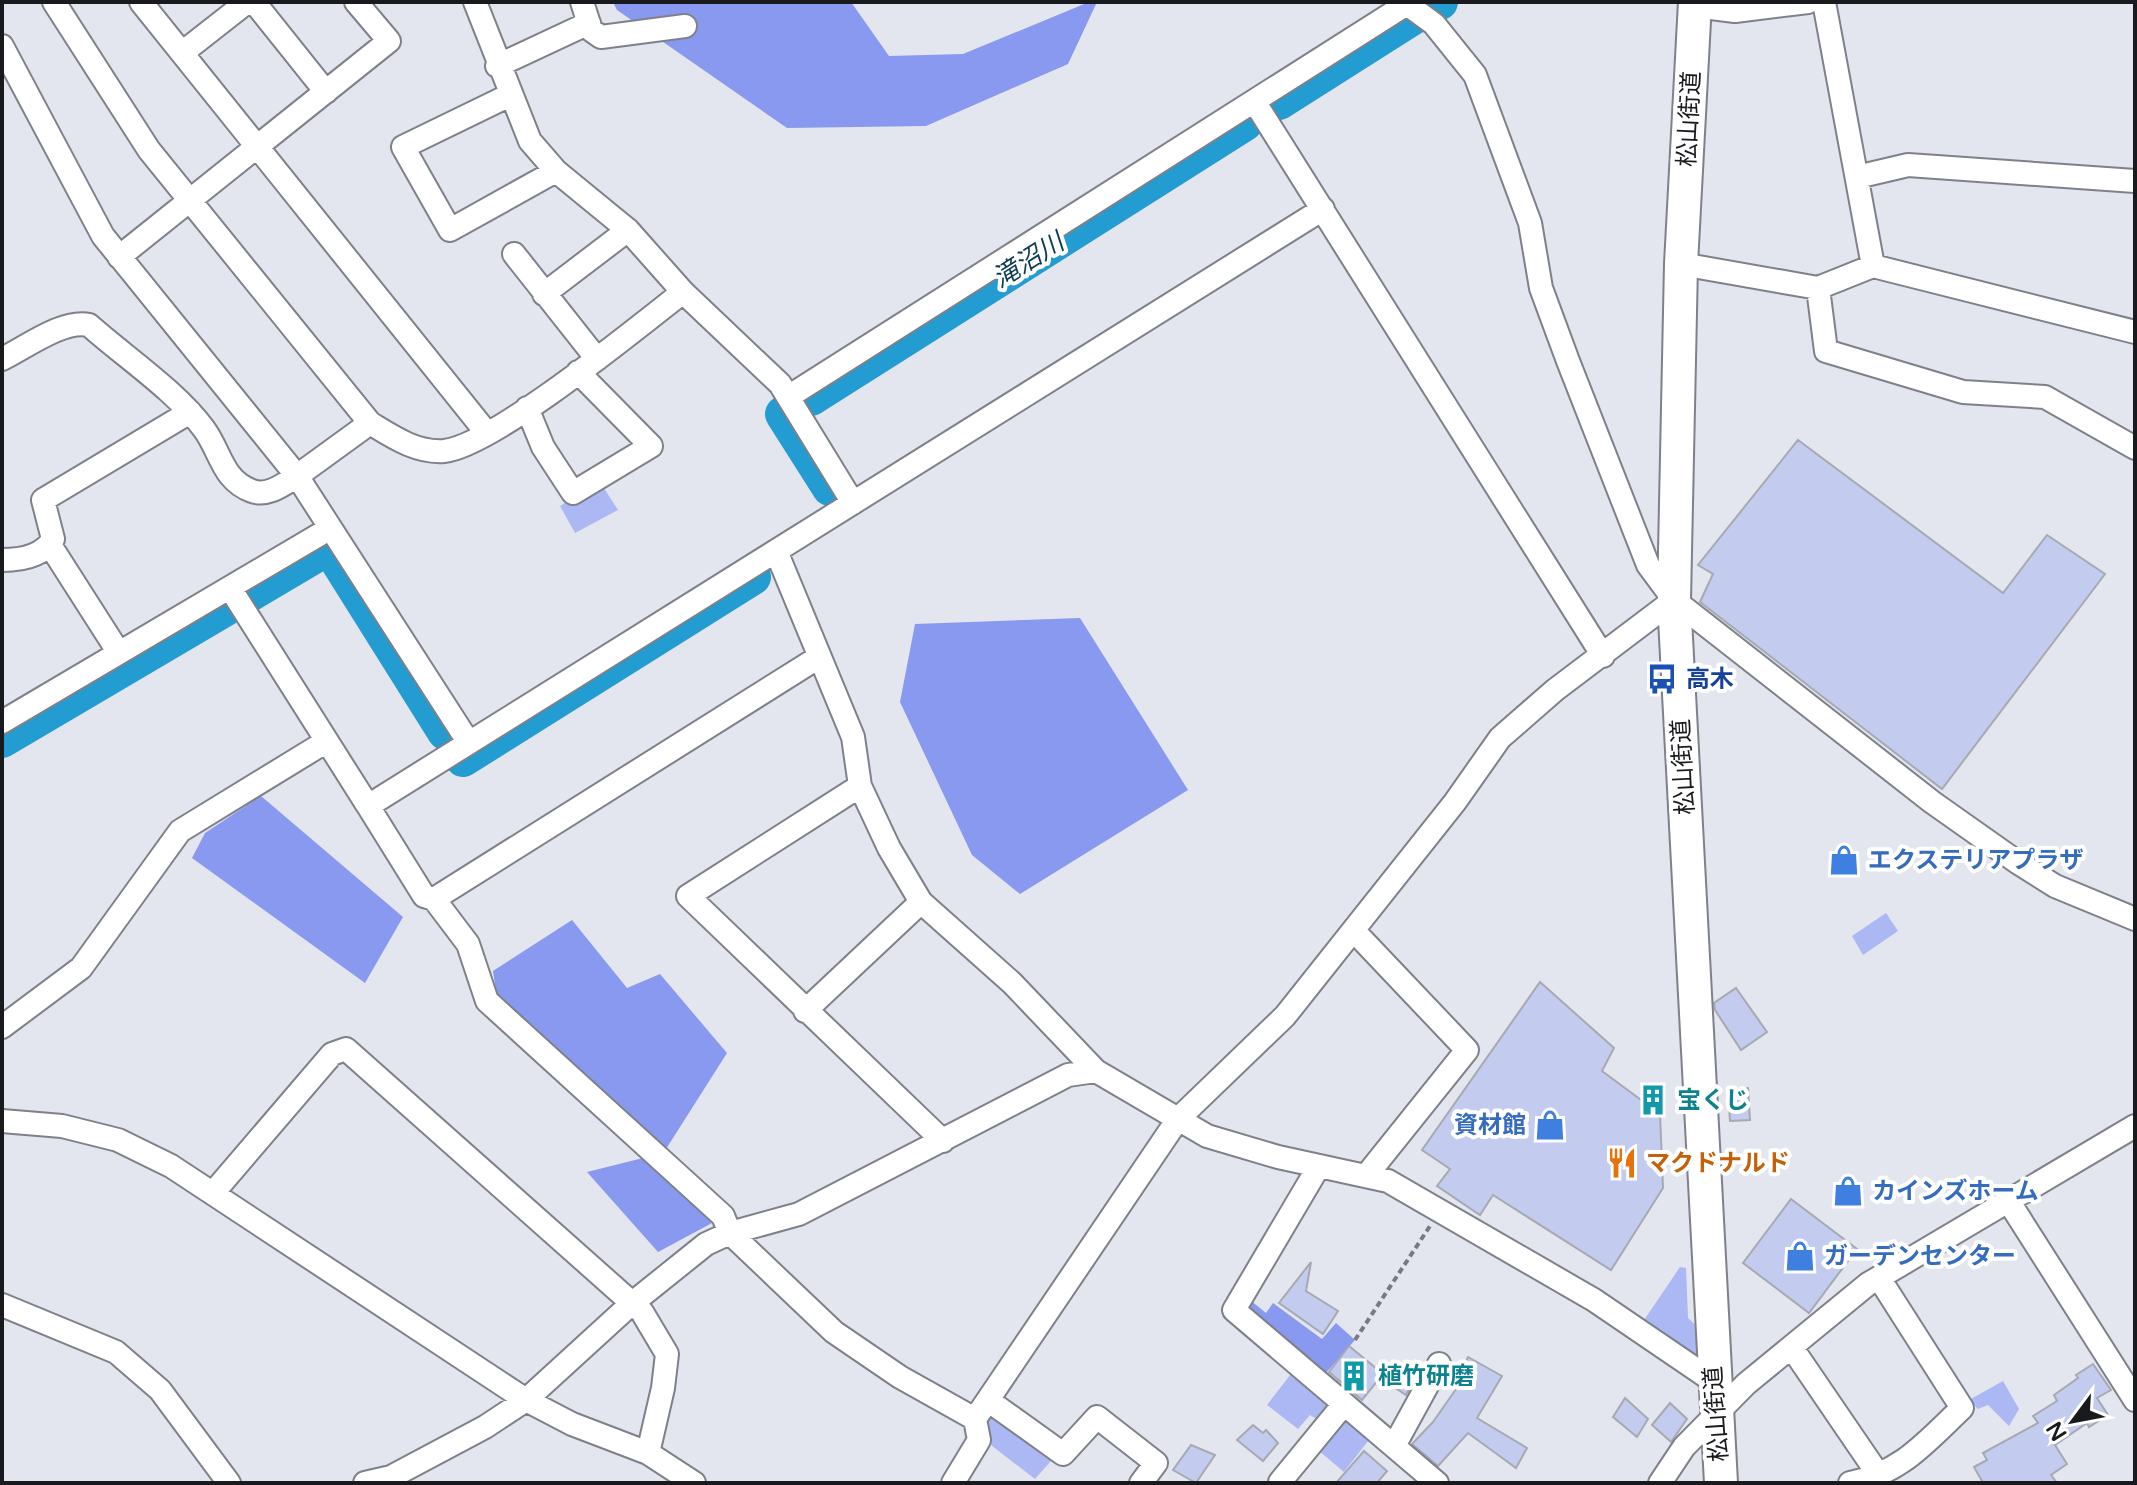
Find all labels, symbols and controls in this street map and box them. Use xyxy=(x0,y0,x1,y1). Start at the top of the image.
street label: 松山街道 xyxy=(1673,70,1706,168)
water label: 滝沼川 xyxy=(987,225,1072,294)
bus stop icon: 高木 xyxy=(1645,662,1679,696)
place label: 高木 xyxy=(1686,665,1734,694)
street label: 松山街道 xyxy=(1667,718,1700,816)
shop icon: エクステリアプラザ xyxy=(1827,843,1861,877)
place label: エクステリアプラザ xyxy=(1868,846,2083,875)
building icon: 宝くじ xyxy=(1636,1083,1670,1117)
place label: 宝くじ xyxy=(1677,1086,1749,1115)
shop icon: 資材館 xyxy=(1533,1108,1567,1142)
place label: 資材館 xyxy=(1454,1111,1526,1140)
restaurant icon: マクドナルド xyxy=(1605,1146,1639,1180)
place label: マクドナルド xyxy=(1646,1149,1790,1178)
shop icon: カインズホーム xyxy=(1831,1174,1865,1208)
place label: カインズホーム xyxy=(1872,1177,2039,1206)
shop icon: ガーデンセンター xyxy=(1783,1239,1817,1273)
place label: ガーデンセンター xyxy=(1824,1242,2016,1271)
building icon: 植竹研磨 xyxy=(1337,1359,1371,1393)
place label: 植竹研磨 xyxy=(1378,1362,1474,1391)
street label: 松山街道 xyxy=(1699,1365,1734,1463)
north arrow xyxy=(2033,1381,2113,1461)
text: N xyxy=(2041,1417,2073,1445)

